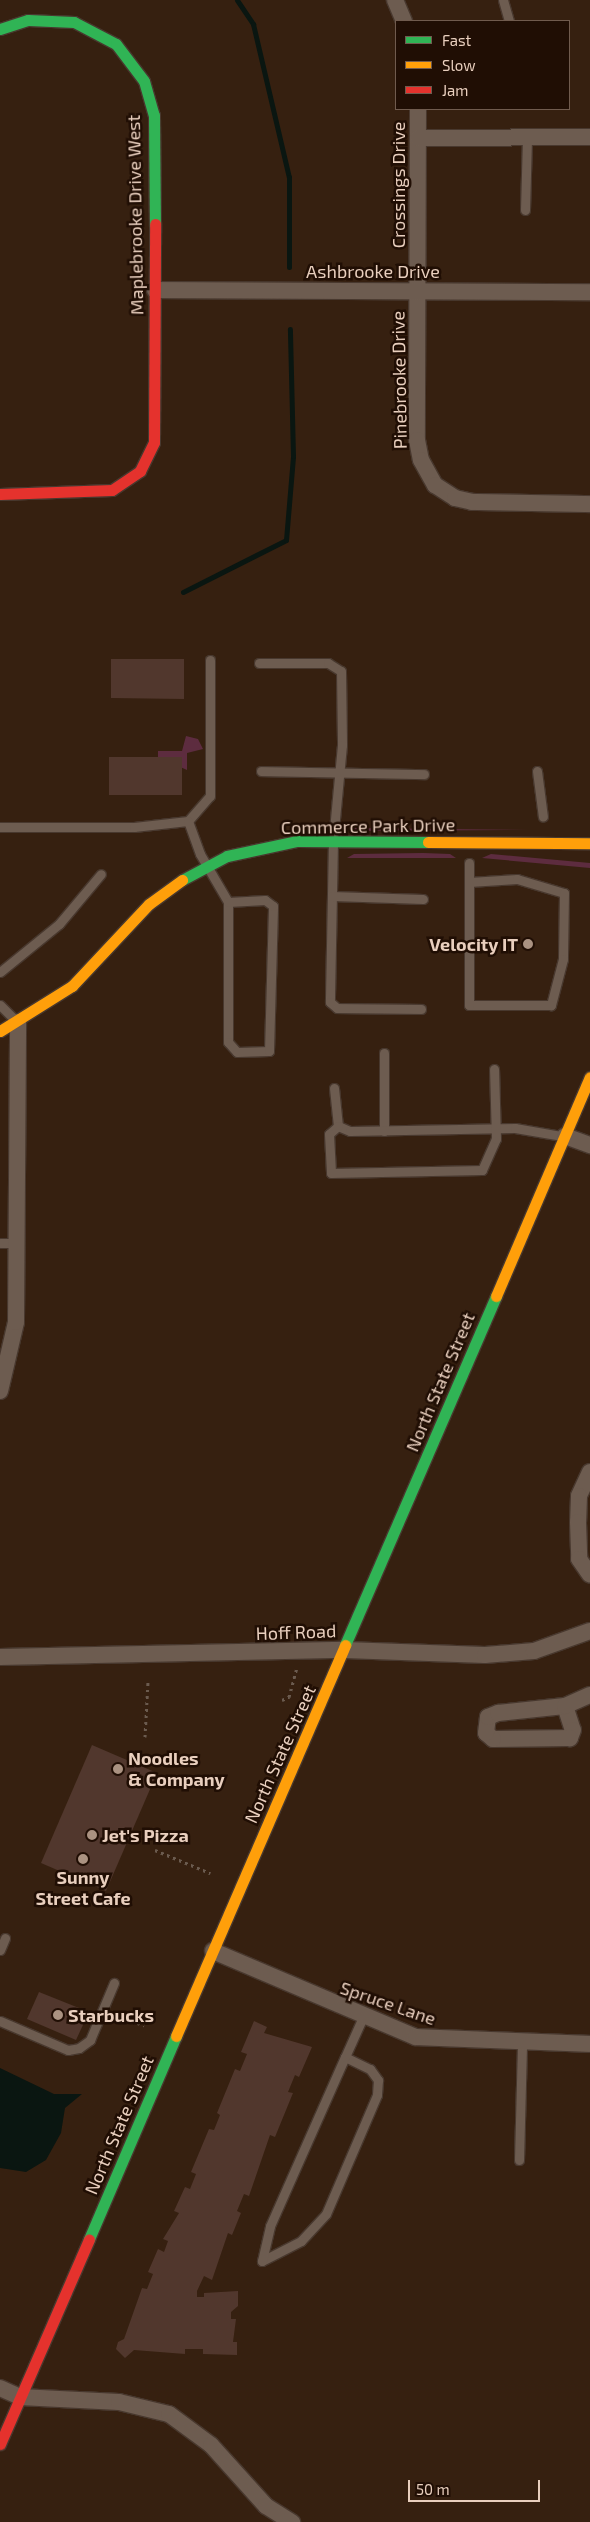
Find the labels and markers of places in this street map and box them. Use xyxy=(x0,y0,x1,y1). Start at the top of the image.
place label: Velocity IT xyxy=(429,933,518,955)
marker: Velocity IT xyxy=(522,938,534,950)
place label: Noodles & Company xyxy=(128,1748,225,1790)
marker: Noodles & Company xyxy=(112,1763,124,1775)
place label: Jet's Pizza xyxy=(102,1824,189,1846)
marker: Jet's Pizza xyxy=(86,1829,98,1841)
marker: Sunny Street Cafe xyxy=(77,1853,89,1865)
place label: Sunny Street Cafe xyxy=(35,1867,131,1910)
place label: Starbucks xyxy=(68,2004,154,2026)
marker: Starbucks xyxy=(52,2009,64,2021)

